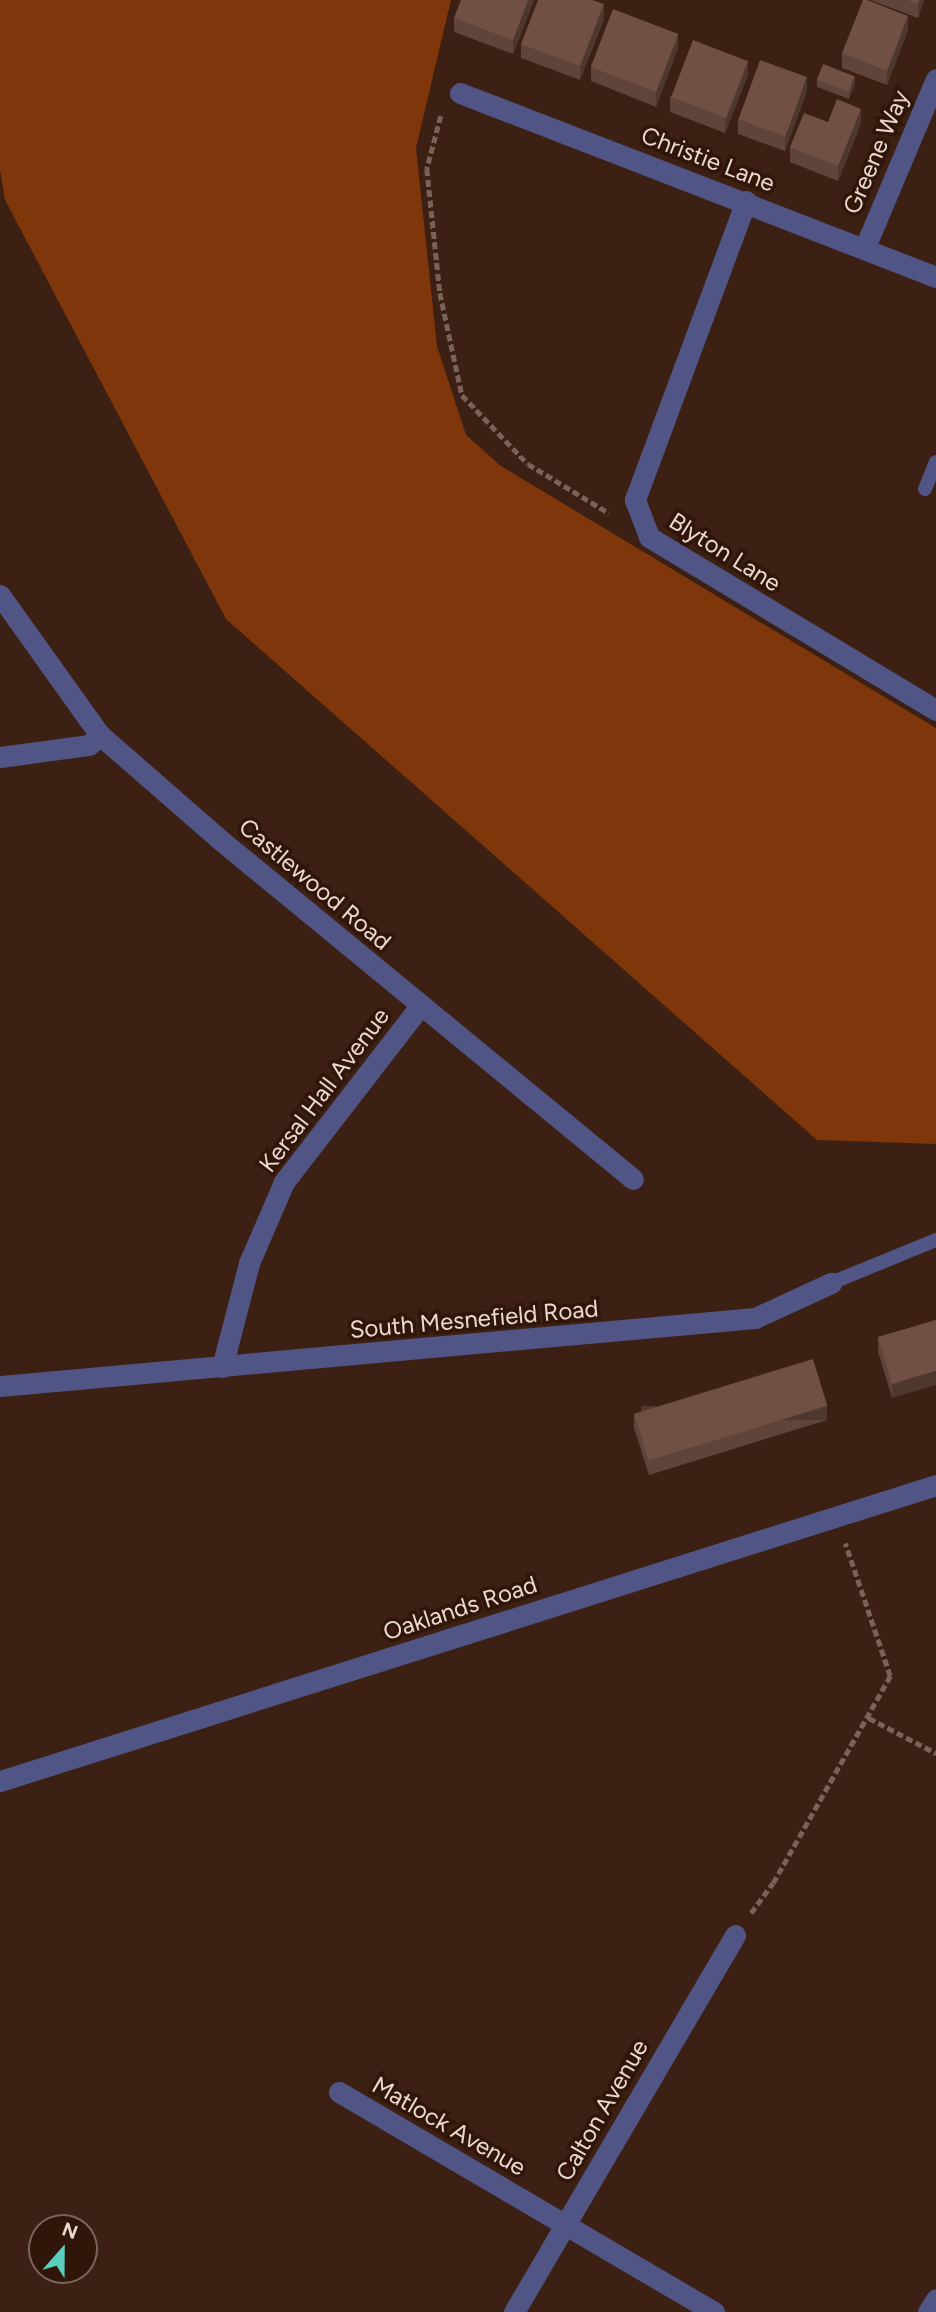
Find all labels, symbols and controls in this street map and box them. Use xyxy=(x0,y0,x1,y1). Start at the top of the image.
street label: Greene Way xyxy=(837,86,915,218)
street label: Christie Lane xyxy=(637,120,779,198)
street label: Blyton Lane xyxy=(664,506,786,598)
street label: Castlewood Road xyxy=(233,812,397,956)
street label: Kersal Hall Avenue xyxy=(253,1002,395,1178)
street label: South Mesnefield Road xyxy=(348,1294,600,1344)
street label: Oaklands Road xyxy=(380,1570,540,1646)
street label: Calton Avenue xyxy=(550,2034,654,2186)
street label: Matlock Avenue xyxy=(367,2070,531,2182)
north arrow xyxy=(28,2214,98,2284)
text: N xyxy=(59,2217,81,2244)

